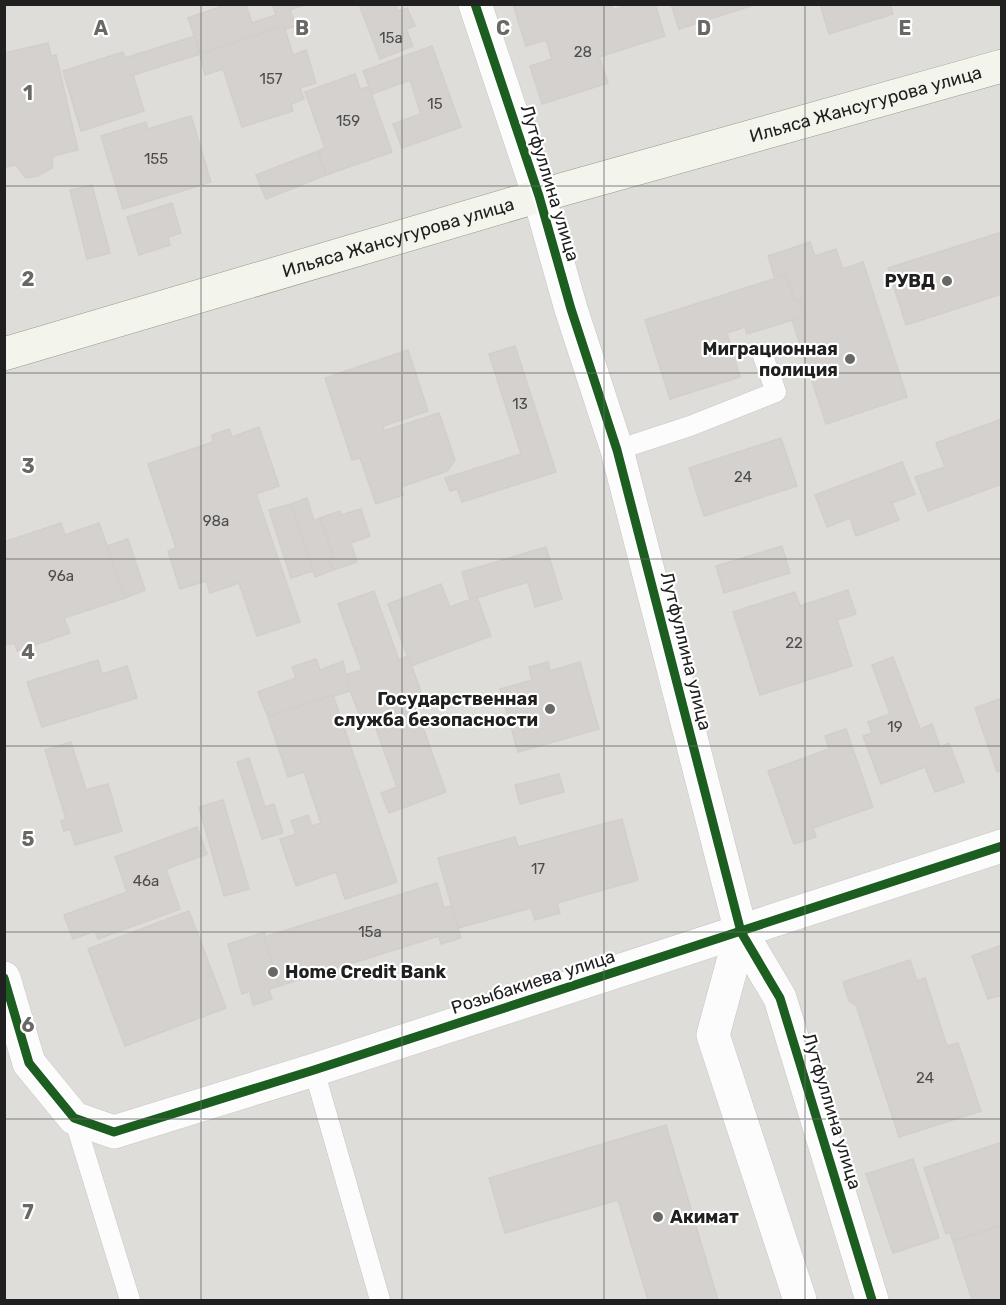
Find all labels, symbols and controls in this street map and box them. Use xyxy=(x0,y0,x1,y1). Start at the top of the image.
text: A xyxy=(94,16,109,40)
text: B xyxy=(295,16,309,40)
text: C xyxy=(496,16,510,40)
text: D xyxy=(697,16,711,40)
text: E xyxy=(899,16,911,40)
house number: 15а xyxy=(379,29,403,47)
house number: 28 xyxy=(574,43,592,61)
street label: Ильяса Жансугурова улица xyxy=(747,61,984,147)
house number: 157 xyxy=(259,70,283,88)
text: 1 xyxy=(23,81,33,105)
house number: 15 xyxy=(427,95,443,113)
street label: Лутфуллина улица xyxy=(516,102,584,264)
house number: 159 xyxy=(336,112,360,130)
house number: 155 xyxy=(144,150,168,168)
street label: Ильяса Жансугурова улица xyxy=(280,193,517,282)
text: 2 xyxy=(22,267,35,291)
place label: РУВД xyxy=(884,270,935,292)
marker: РУВД xyxy=(940,274,954,288)
place label: Миграционная полиция xyxy=(703,338,838,381)
marker: Миграционная полиция xyxy=(843,352,857,366)
house number: 13 xyxy=(512,395,528,413)
text: 3 xyxy=(21,454,35,478)
house number: 24 xyxy=(734,468,752,486)
house number: 98а xyxy=(203,512,229,530)
house number: 96а xyxy=(48,567,74,585)
street label: Лутфуллина улица xyxy=(656,569,716,733)
house number: 22 xyxy=(785,634,803,652)
text: 4 xyxy=(21,640,35,664)
place label: Государственная служба безопасности xyxy=(334,688,538,731)
marker: Государственная служба безопасности xyxy=(543,702,557,716)
house number: 19 xyxy=(887,718,903,736)
text: 5 xyxy=(22,827,35,851)
house number: 17 xyxy=(531,860,545,878)
house number: 46а xyxy=(133,872,159,890)
house number: 15а xyxy=(358,923,382,941)
street label: Розыбакиева улица xyxy=(448,945,618,1019)
place label: Home Credit Bank xyxy=(285,961,446,983)
marker: Home Credit Bank xyxy=(266,965,280,979)
text: 6 xyxy=(21,1013,35,1037)
street label: Лутфуллина улица xyxy=(798,1030,866,1192)
house number: 24 xyxy=(916,1069,934,1087)
text: 7 xyxy=(22,1200,34,1224)
place label: Акимат xyxy=(670,1206,739,1228)
marker: Акимат xyxy=(651,1210,665,1224)

